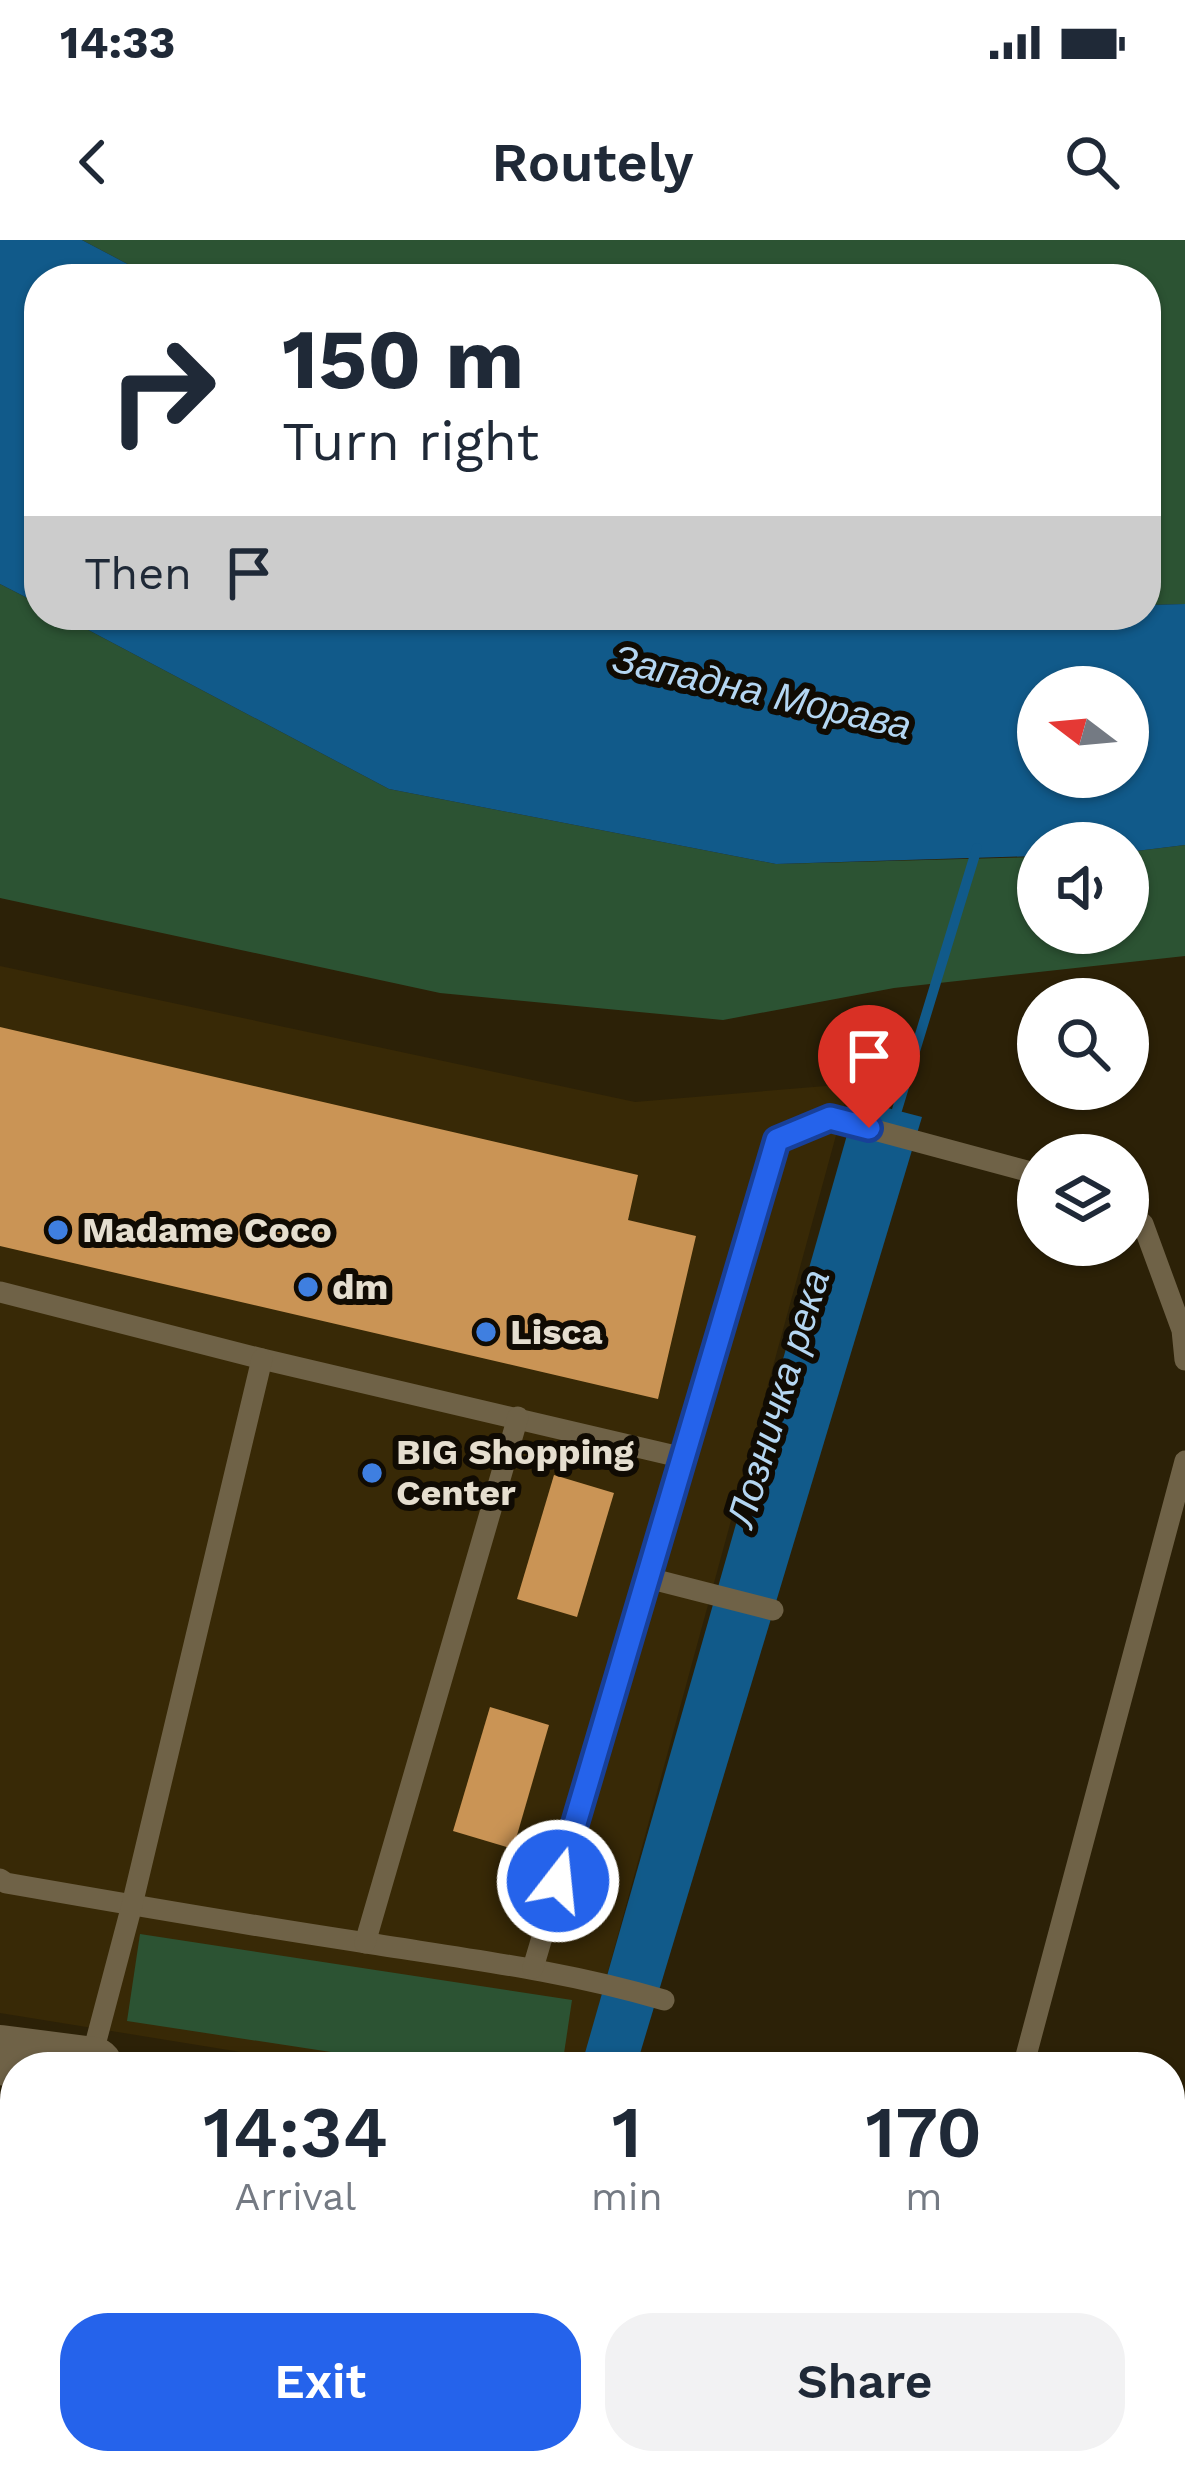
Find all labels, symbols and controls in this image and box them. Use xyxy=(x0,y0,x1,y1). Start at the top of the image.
text: 14:33 xyxy=(60,16,175,69)
icon: back xyxy=(60,129,126,195)
icon: search xyxy=(1059,129,1125,195)
text: Routely xyxy=(491,131,694,194)
text: 150 m xyxy=(282,310,524,408)
icon: right xyxy=(84,312,240,468)
text: Turn right xyxy=(282,410,539,473)
icon: arrive xyxy=(216,540,282,606)
text: Then xyxy=(84,547,192,600)
water label: Западна Морава xyxy=(608,636,916,748)
north arrow xyxy=(1017,666,1149,798)
map controls xyxy=(1017,666,1149,1266)
button: sound xyxy=(1017,822,1149,954)
button: search xyxy=(1017,978,1149,1110)
pin xyxy=(818,1005,920,1128)
icon: arrive xyxy=(836,1023,902,1089)
button: layers xyxy=(1017,1134,1149,1266)
place label: Madame Coco xyxy=(82,1209,332,1251)
marker: Madame Coco xyxy=(45,1217,71,1243)
water label: Лозничка река xyxy=(717,1264,838,1535)
place label: dm xyxy=(332,1266,388,1308)
marker: dm xyxy=(295,1274,321,1300)
place label: Lisca xyxy=(510,1311,603,1353)
marker: Lisca xyxy=(473,1319,499,1345)
place label: BIG Shopping Center xyxy=(396,1431,634,1514)
marker: BIG Shopping Center xyxy=(359,1460,385,1486)
position arrow xyxy=(495,1818,621,1944)
text: 14:34 xyxy=(203,2090,388,2174)
text: 1 xyxy=(612,2090,642,2174)
text: 170 xyxy=(865,2090,982,2174)
text: Arrival xyxy=(235,2174,356,2219)
text: min xyxy=(591,2174,663,2219)
text: m xyxy=(905,2174,942,2219)
button: Exit xyxy=(60,2313,581,2451)
button: Share xyxy=(605,2313,1125,2451)

